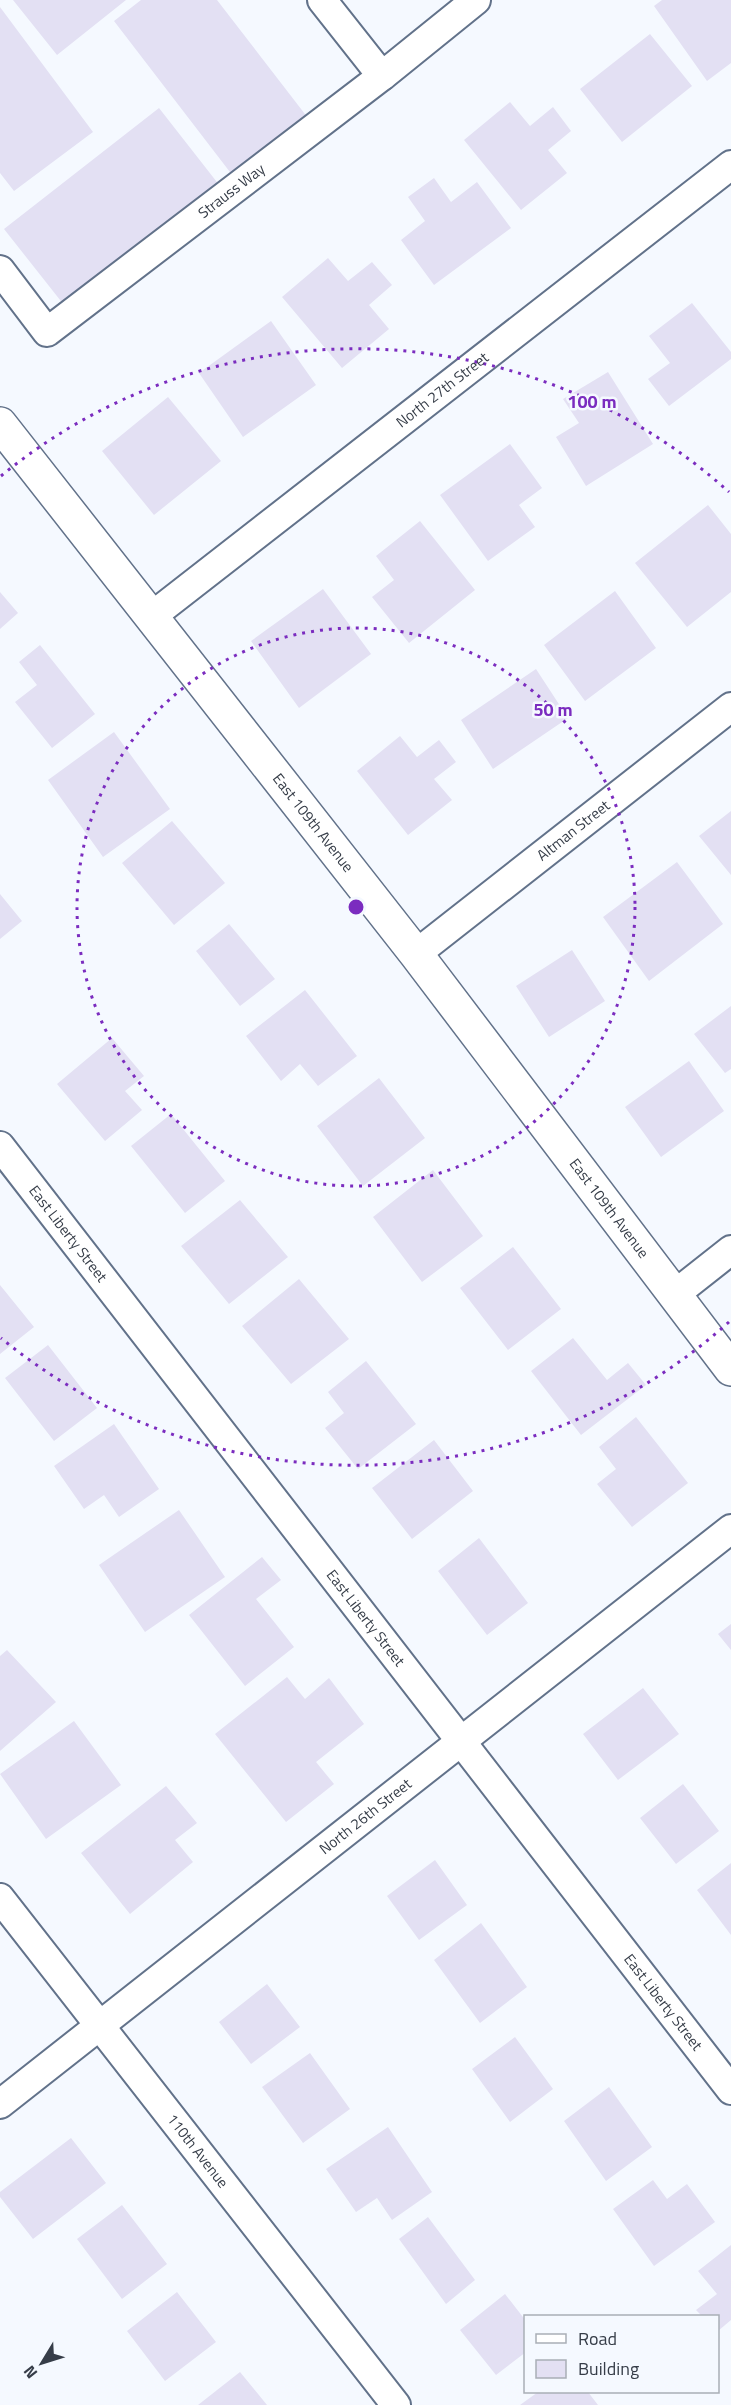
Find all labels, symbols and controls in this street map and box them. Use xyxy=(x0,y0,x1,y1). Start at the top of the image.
street label: Strauss Way xyxy=(193,157,270,224)
street label: North 27th Street xyxy=(391,346,494,433)
text: 100 m xyxy=(567,388,617,415)
text: 50 m xyxy=(533,696,573,723)
street label: East 109th Avenue xyxy=(267,768,360,877)
street label: Altman Street xyxy=(531,794,615,866)
centre of rings xyxy=(346,897,366,917)
street label: East 109th Avenue xyxy=(564,1153,655,1263)
street label: East Liberty Street xyxy=(23,1180,114,1287)
street label: East Liberty Street xyxy=(321,1564,411,1672)
street label: North 26th Street xyxy=(314,1772,417,1860)
street label: East Liberty Street xyxy=(619,1949,709,2056)
street label: 110th Avenue xyxy=(162,2109,234,2193)
legend xyxy=(524,2315,719,2393)
text: Road xyxy=(578,2325,617,2352)
north arrow xyxy=(12,2333,72,2393)
text: Building xyxy=(578,2355,639,2382)
text: N xyxy=(17,2360,43,2384)

